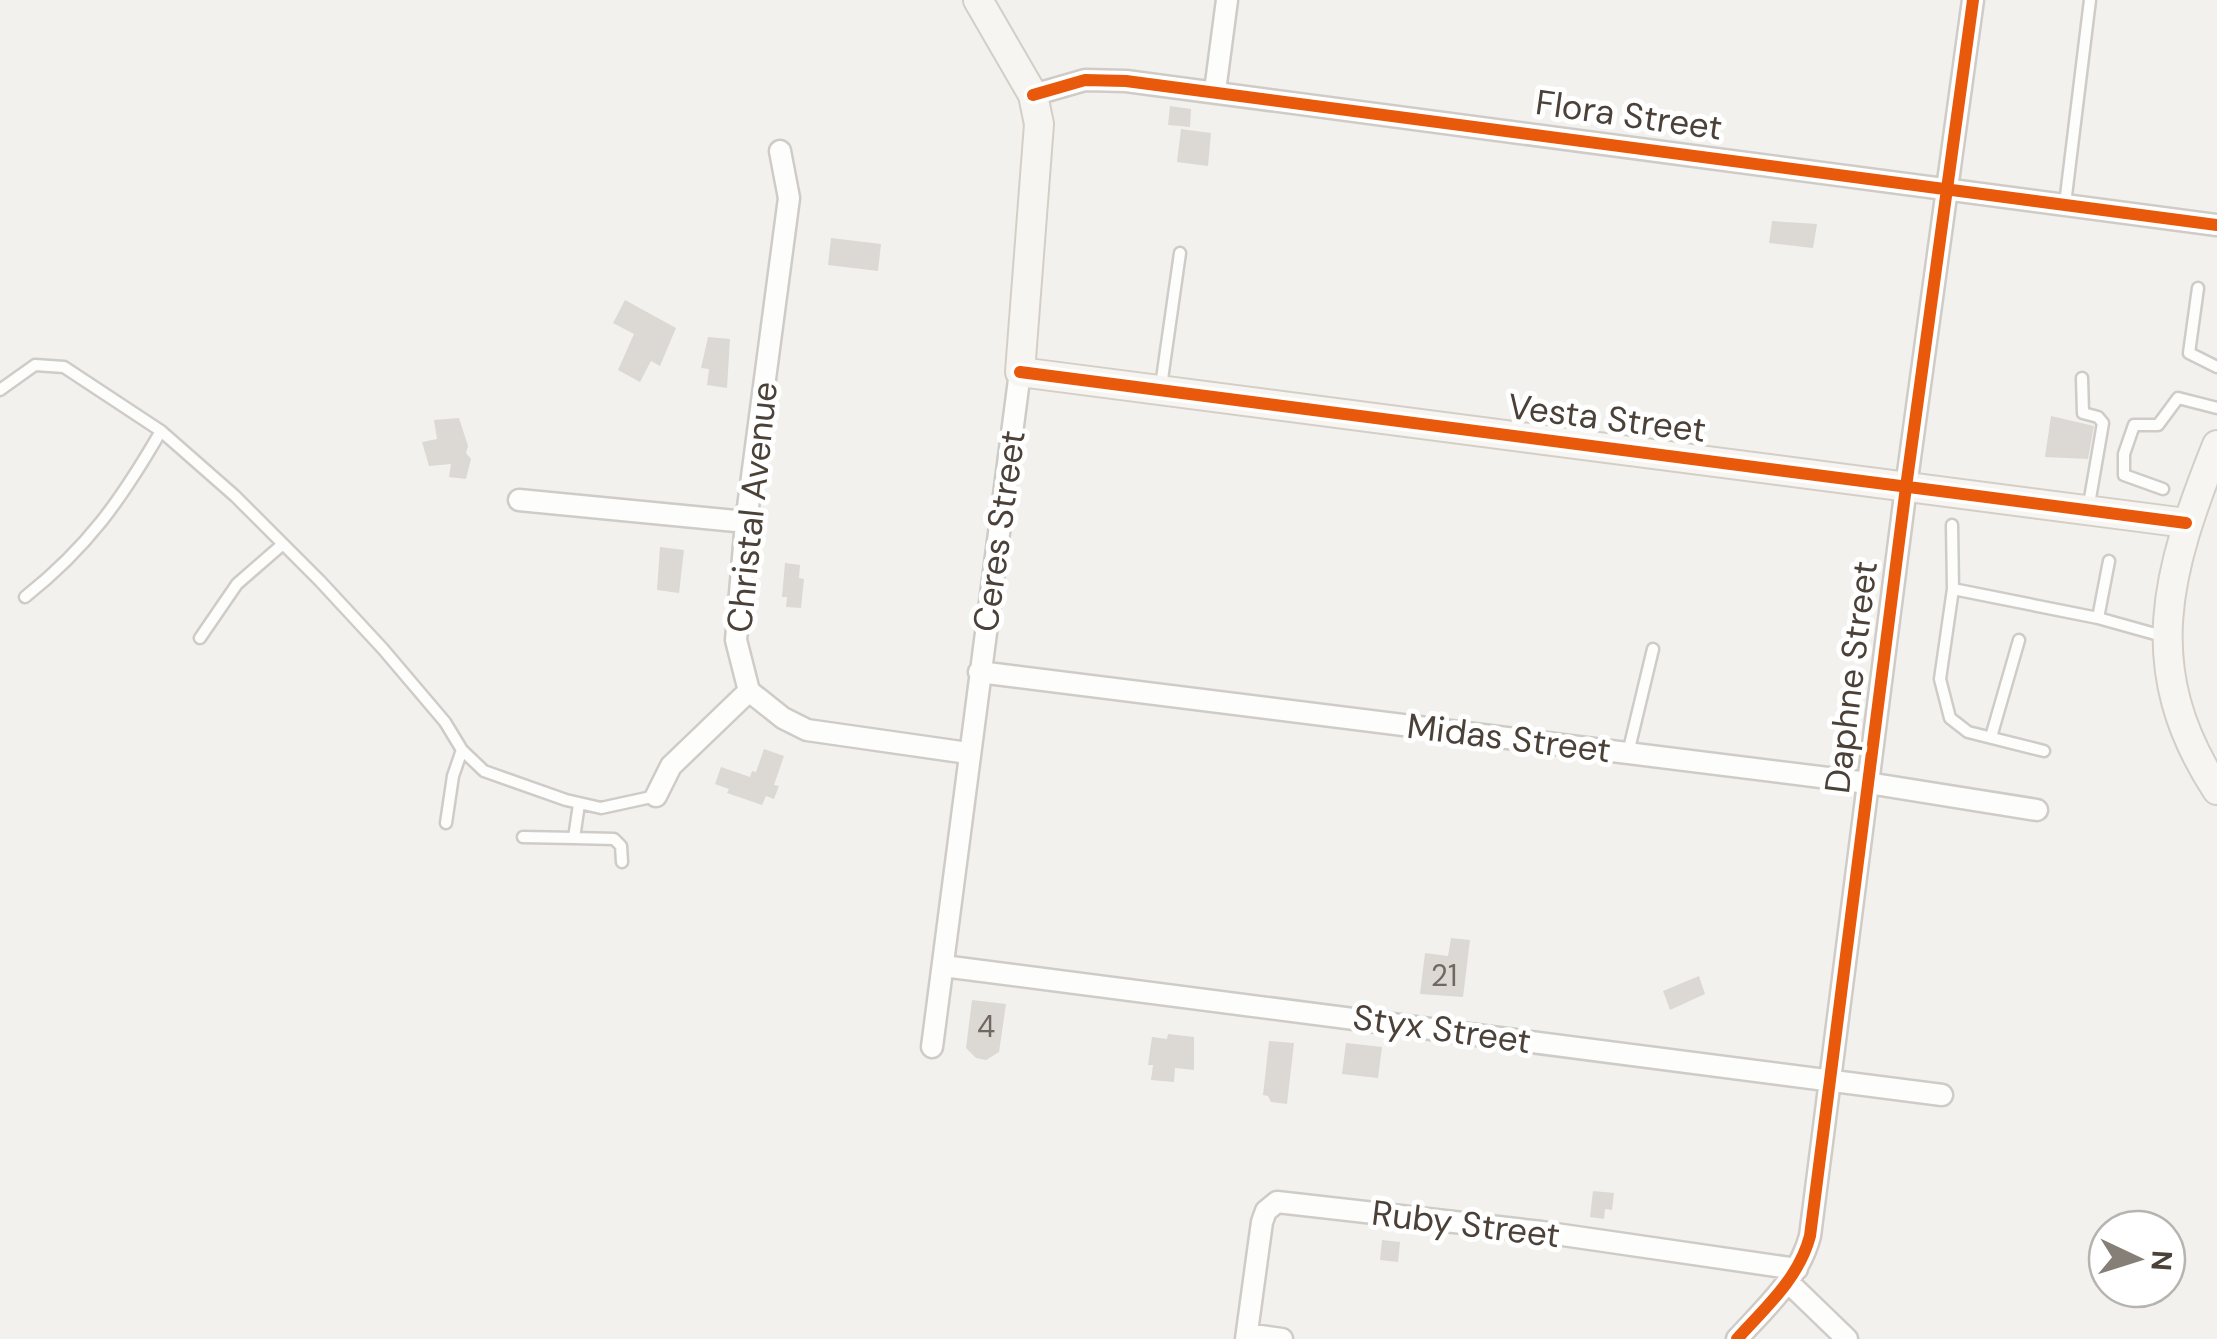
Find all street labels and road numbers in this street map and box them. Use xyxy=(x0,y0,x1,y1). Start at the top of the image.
street label: Flora Street xyxy=(1533,79,1725,151)
street label: Christal Avenue xyxy=(716,379,788,635)
street label: Vesta Street xyxy=(1505,383,1709,453)
street label: Ceres Street xyxy=(962,427,1036,635)
street label: Daphne Street xyxy=(1814,558,1888,796)
street label: Midas Street xyxy=(1405,703,1613,773)
street label: Styx Street xyxy=(1350,994,1534,1064)
street label: Ruby Street xyxy=(1369,1190,1563,1258)

